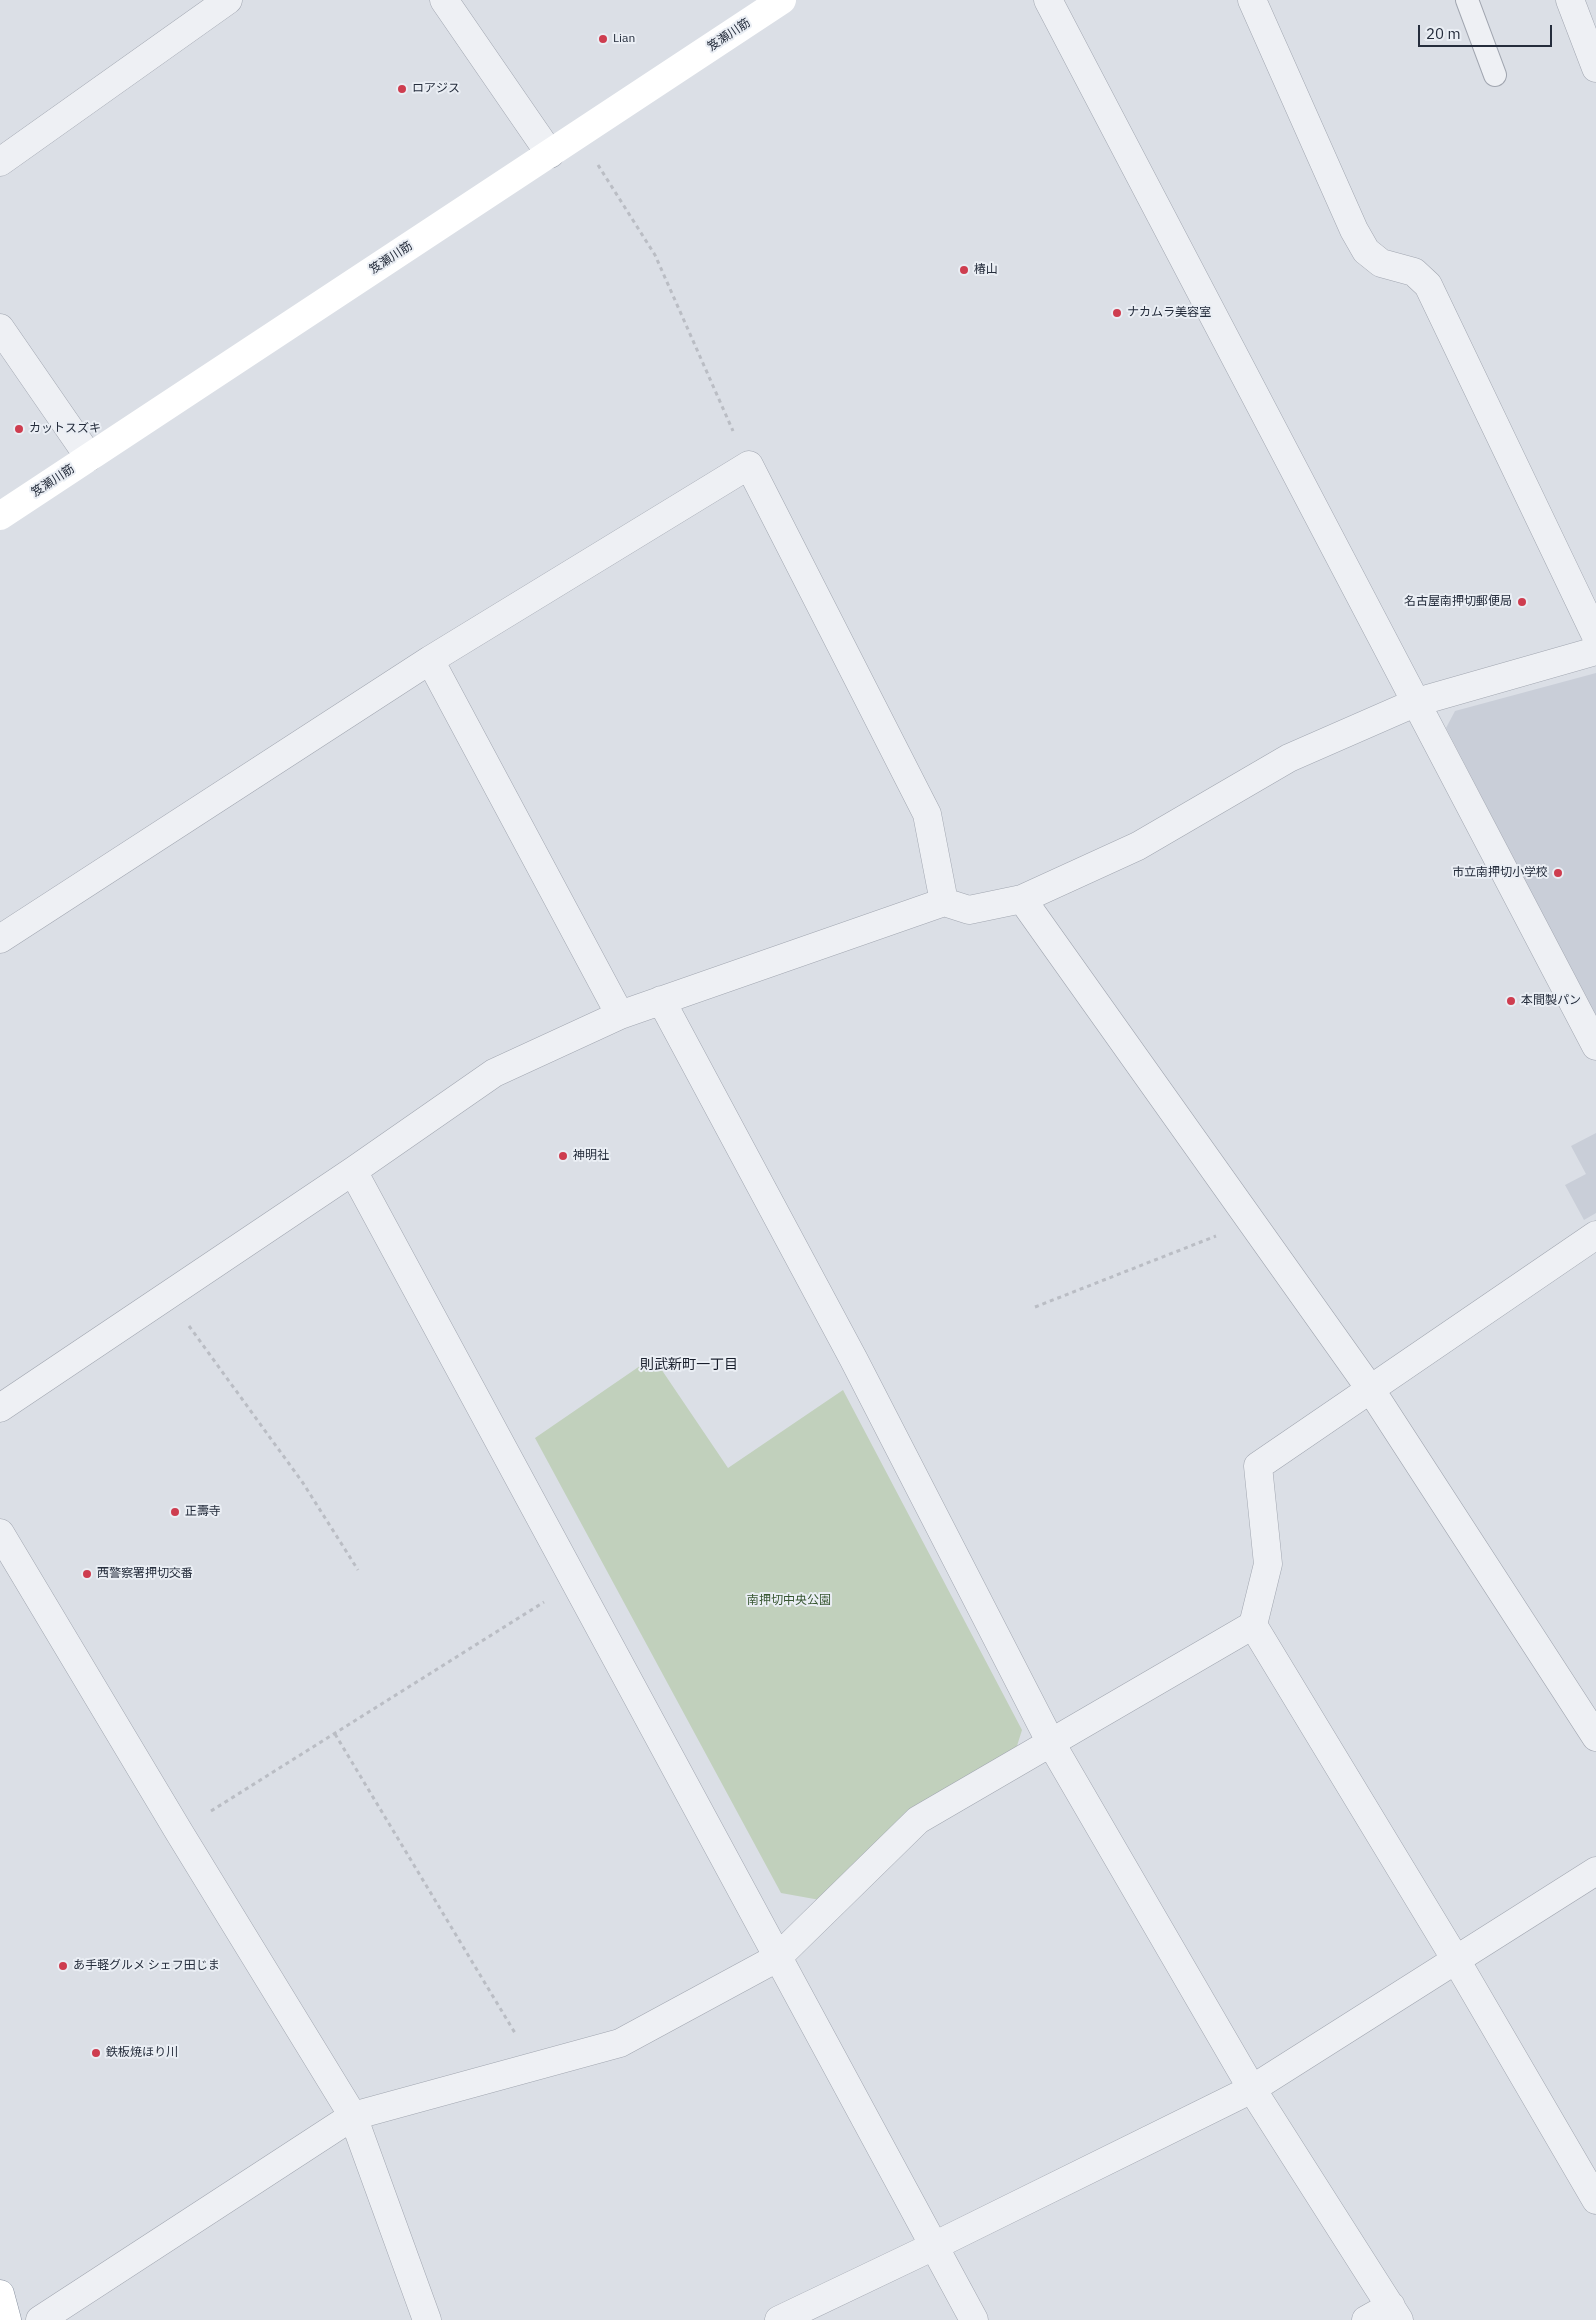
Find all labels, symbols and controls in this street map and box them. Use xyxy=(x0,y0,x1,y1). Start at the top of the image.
scale bar xyxy=(1421,15,1555,47)
street label: 笈瀬川筋 xyxy=(705,16,753,54)
text: 20 m xyxy=(1426,24,1461,43)
place label: Lian xyxy=(613,32,635,46)
marker: Lian xyxy=(597,33,609,45)
place label: ロアジス xyxy=(412,82,460,96)
marker: ロアジス xyxy=(396,83,408,95)
street label: 笈瀬川筋 xyxy=(367,239,415,277)
place label: 椿山 xyxy=(974,263,998,277)
marker: 椿山 xyxy=(958,264,970,276)
place label: ナカムラ美容室 xyxy=(1127,306,1211,320)
marker: ナカムラ美容室 xyxy=(1111,307,1123,319)
place label: カットスズキ xyxy=(29,422,101,436)
marker: カットスズキ xyxy=(13,423,25,435)
street label: 笈瀬川筋 xyxy=(29,462,77,500)
place label: 名古屋南押切郵便局 xyxy=(1404,595,1512,609)
marker: 名古屋南押切郵便局 xyxy=(1516,596,1528,608)
place label: 市立南押切小学校 xyxy=(1452,866,1548,880)
marker: 市立南押切小学校 xyxy=(1552,867,1564,879)
place label: 本間製パン xyxy=(1521,994,1581,1008)
marker: 本間製パン xyxy=(1505,995,1517,1007)
place label: 神明社 xyxy=(573,1149,609,1163)
marker: 神明社 xyxy=(557,1150,569,1162)
district label: 則武新町一丁目 xyxy=(640,1357,738,1373)
place label: 正壽寺 xyxy=(185,1505,221,1519)
marker: 正壽寺 xyxy=(169,1506,181,1518)
place label: 西警察署押切交番 xyxy=(97,1567,193,1581)
marker: 西警察署押切交番 xyxy=(81,1568,93,1580)
park label: 南押切中央公園 xyxy=(747,1594,831,1608)
place label: あ手軽グルメ シェフ田じま xyxy=(73,1959,220,1973)
marker: あ手軽グルメ シェフ田じま xyxy=(57,1960,69,1972)
place label: 鉄板焼ほり川 xyxy=(106,2046,178,2060)
marker: 鉄板焼ほり川 xyxy=(90,2047,102,2059)

